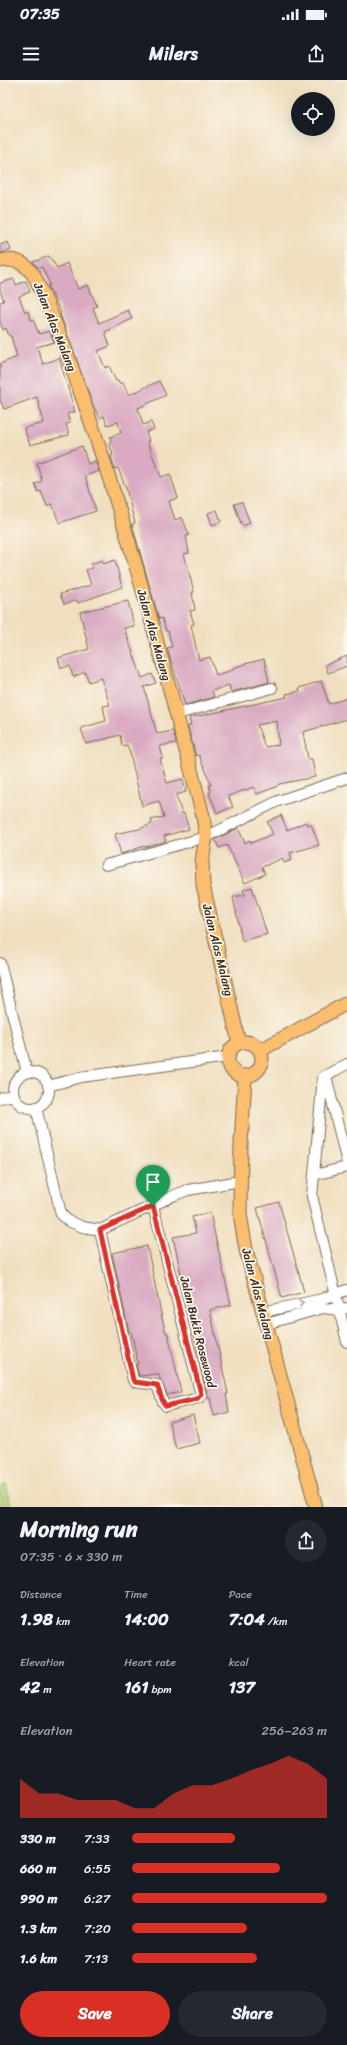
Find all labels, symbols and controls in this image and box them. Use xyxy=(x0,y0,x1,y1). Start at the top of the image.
text: 07:35 xyxy=(20,1,60,27)
text: Milers xyxy=(149,38,198,70)
icon: menu xyxy=(20,43,42,65)
icon: share xyxy=(305,43,327,65)
map controls xyxy=(291,92,335,136)
button: locate xyxy=(291,92,335,136)
street label: Jalan Alas Malang xyxy=(27,278,83,375)
street label: Jalan Alas Malang xyxy=(130,586,178,683)
street label: Jalan Alas Malang xyxy=(196,901,240,999)
pin xyxy=(136,1165,170,1206)
icon: arrive xyxy=(142,1171,164,1193)
street label: Jalan Alas Malang xyxy=(235,1245,281,1342)
street label: Jalan Bukit Rosewood xyxy=(173,1273,223,1392)
one-way arrow xyxy=(298,1300,304,1308)
text: Morning run xyxy=(20,1510,138,1549)
button: share xyxy=(285,1520,327,1562)
text: 07:35 · 6 × 330 m xyxy=(20,1545,122,1568)
text: Distance xyxy=(20,1585,62,1604)
text: Time xyxy=(124,1585,148,1604)
text: Pace xyxy=(229,1585,252,1604)
text: 1.98 xyxy=(20,1604,53,1634)
text: 14:00 xyxy=(124,1604,169,1634)
text: 7:04 xyxy=(229,1604,265,1634)
text: km xyxy=(53,1612,70,1631)
text: /km xyxy=(265,1612,287,1631)
text: Elevation xyxy=(20,1653,65,1672)
text: Heart rate xyxy=(124,1653,176,1672)
text: kcal xyxy=(229,1653,249,1672)
text: 42 xyxy=(20,1672,40,1702)
text: 161 xyxy=(124,1672,149,1702)
text: 137 xyxy=(229,1672,255,1702)
text: m xyxy=(40,1680,52,1699)
text: bpm xyxy=(149,1680,172,1699)
text: Elevation xyxy=(20,1719,73,1742)
text: 256–263 m xyxy=(261,1719,327,1742)
text: 330 m xyxy=(20,1827,56,1850)
text: 7:33 xyxy=(84,1827,110,1850)
text: 660 m xyxy=(20,1857,56,1880)
text: 6:55 xyxy=(84,1857,111,1880)
text: 990 m xyxy=(20,1887,58,1910)
text: 6:27 xyxy=(84,1887,110,1910)
text: 1.3 km xyxy=(20,1917,57,1940)
text: 7:20 xyxy=(84,1917,111,1940)
text: 1.6 km xyxy=(20,1947,57,1970)
text: 7:13 xyxy=(84,1947,108,1970)
button: Save xyxy=(20,1991,170,2037)
button: Share xyxy=(178,1991,327,2037)

